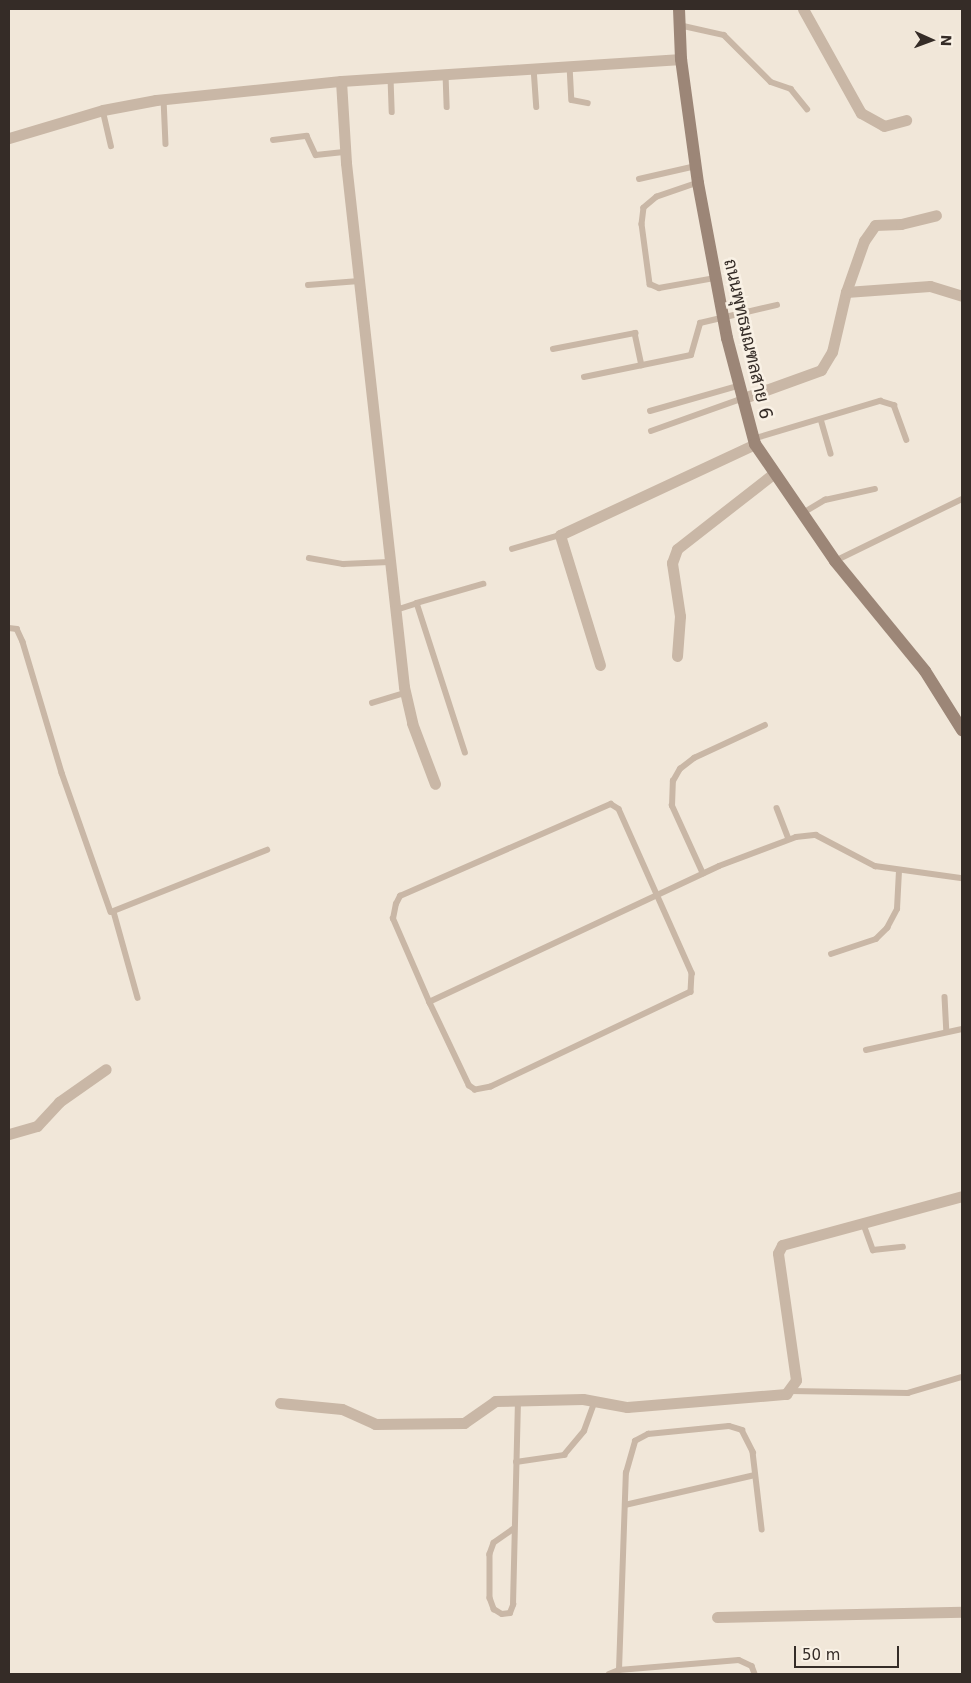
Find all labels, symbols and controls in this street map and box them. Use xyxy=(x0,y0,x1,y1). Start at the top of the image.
north arrow xyxy=(906,15,956,65)
text: N xyxy=(938,34,954,47)
street label: ถนนพุทธมณฑลสาย 6 xyxy=(719,257,777,421)
scale bar xyxy=(796,1636,901,1668)
text: 50 m xyxy=(802,1646,840,1664)

